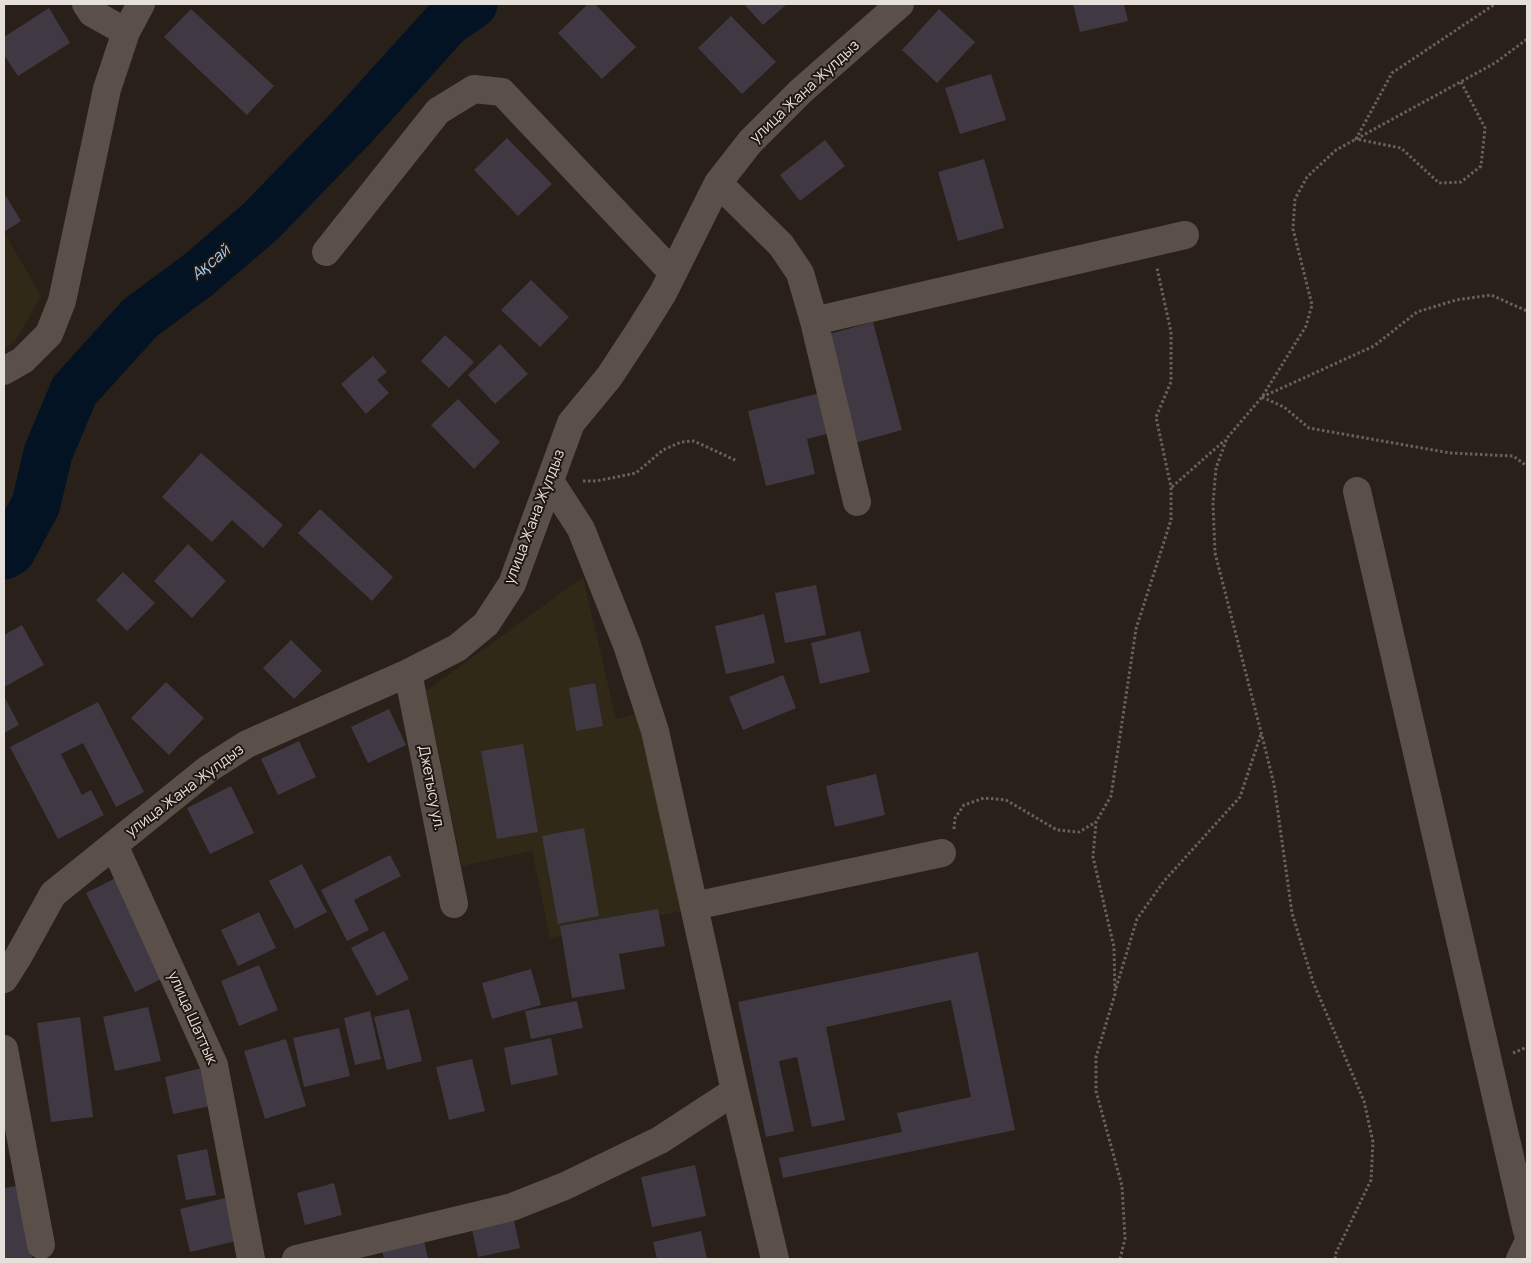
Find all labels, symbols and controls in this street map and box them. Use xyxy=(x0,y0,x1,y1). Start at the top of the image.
street label: улица Жана Жулдыз xyxy=(747,37,863,147)
water label: Ақсай xyxy=(188,241,234,285)
street label: улица Жана Жулдыз xyxy=(501,447,569,587)
street label: улица Жана Жулдыз xyxy=(123,741,247,841)
street label: Джетысу ул. xyxy=(414,744,448,832)
street label: улица Шаттык xyxy=(163,969,221,1067)

